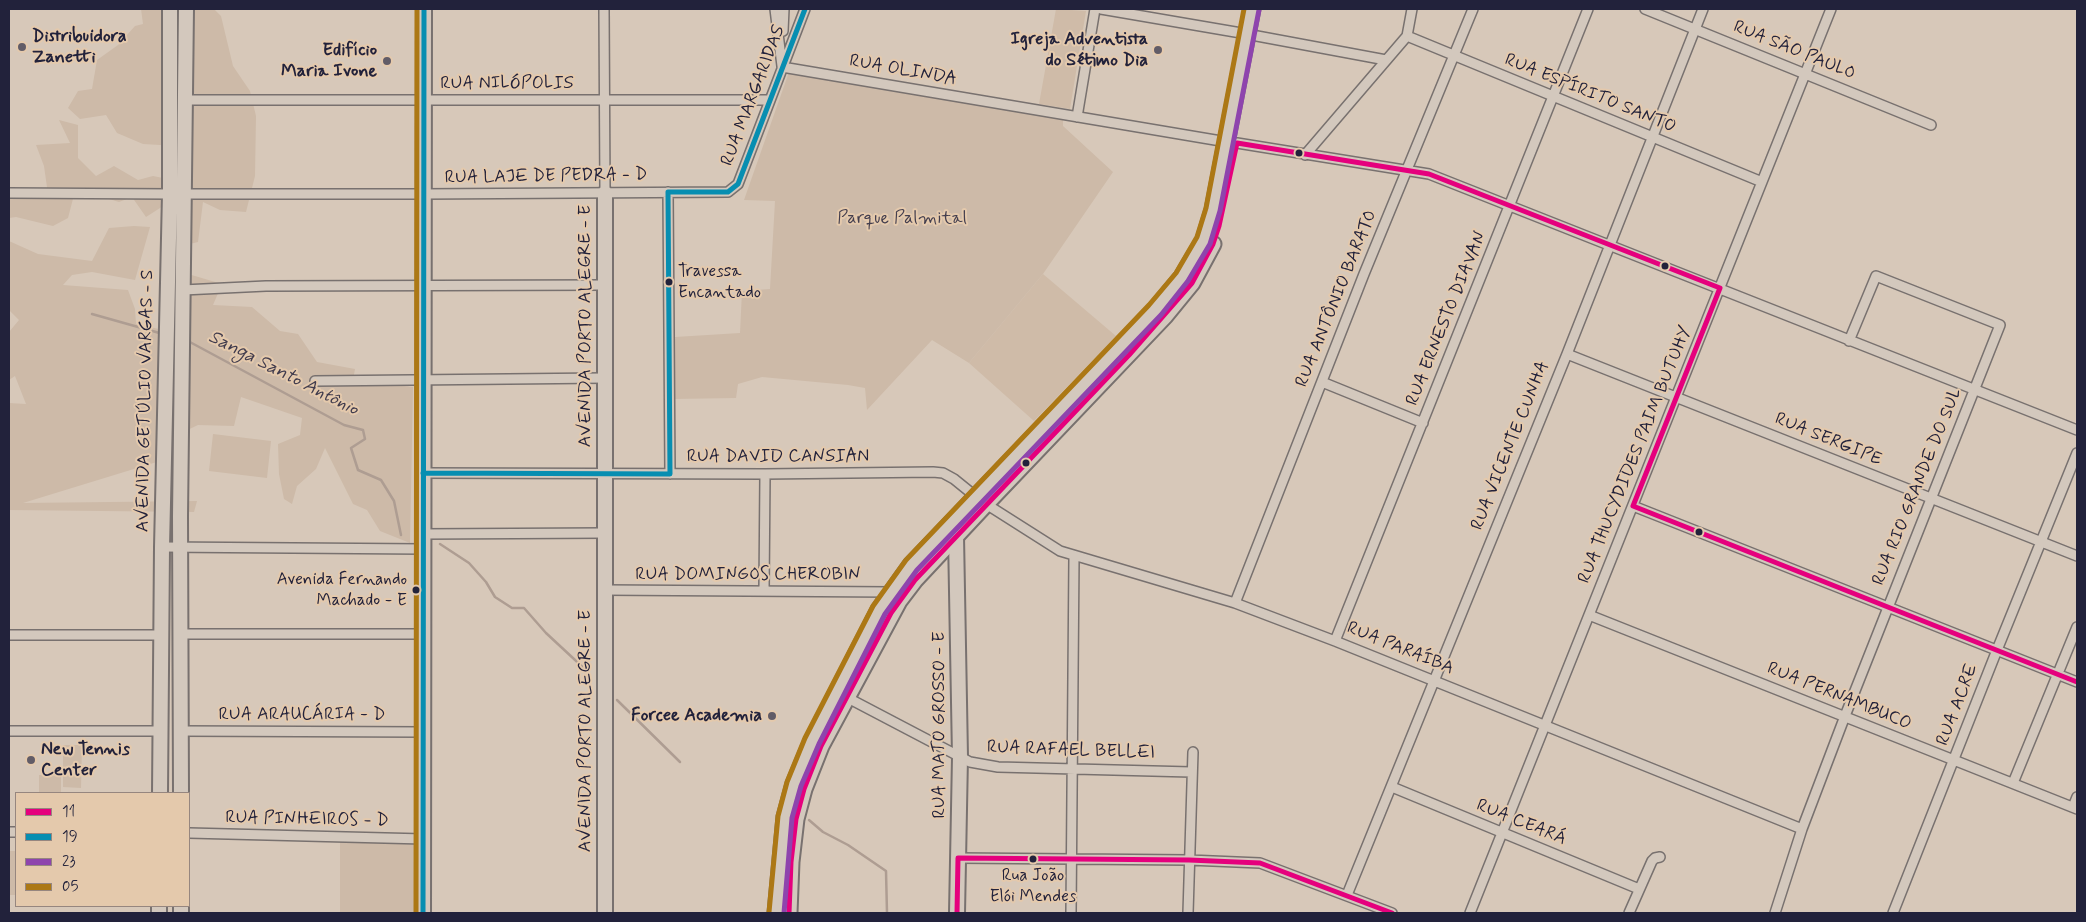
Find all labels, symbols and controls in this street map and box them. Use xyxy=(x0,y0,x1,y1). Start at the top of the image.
street label: RUA SÃO PAULO xyxy=(1730,17,1858,85)
street label: RUA MARGARIDAS xyxy=(717,23,791,169)
place label: Distribuidora Zanetti xyxy=(32,26,126,68)
place label: Igreja Adventista do Sétimo Dia xyxy=(1011,29,1148,72)
place label: Edifício Maria Ivone xyxy=(281,40,377,82)
marker: Distribuidora Zanetti xyxy=(16,41,28,53)
marker: Igreja Adventista do Sétimo Dia xyxy=(1152,44,1164,56)
street label: RUA ESPÍRITO SANTO xyxy=(1501,50,1679,138)
street label: RUA OLINDA xyxy=(848,51,958,91)
marker: Edifício Maria Ivone xyxy=(381,55,393,67)
street label: RUA NILÓPOLIS xyxy=(440,73,574,95)
unlabelled marker xyxy=(1294,148,1304,158)
street label: RUA LAJE DE PEDRA - D xyxy=(445,164,647,190)
street label: AVENIDA PORTO ALEGRE - E xyxy=(575,205,597,447)
street label: RUA ANTÔNIO BARATO xyxy=(1292,207,1382,391)
park label: Parque Palmital xyxy=(837,208,967,230)
street label: RUA ERNESTO DIAVAN xyxy=(1402,229,1492,409)
unlabelled marker xyxy=(1660,261,1670,271)
place label: Travessa Encantado xyxy=(678,262,761,302)
street label: AVENIDA GETÚLIO VARGAS - S xyxy=(133,270,159,532)
marker: Travessa Encantado xyxy=(664,277,674,287)
street label: RUA THUCYDIDES PAIM BUTUHY xyxy=(1574,323,1698,587)
water label: Sanga Santo Antônio xyxy=(204,326,362,422)
street label: RUA VICENTE CUNHA xyxy=(1467,358,1555,534)
street label: RUA RIO GRANDE DO SUL xyxy=(1868,385,1968,589)
street label: RUA SERGIPE xyxy=(1771,409,1885,471)
street label: RUA DAVID CANSIAN xyxy=(687,446,869,468)
unlabelled marker xyxy=(1021,458,1031,468)
unlabelled marker xyxy=(1694,527,1704,537)
street label: RUA DOMINGOS CHEROBIN xyxy=(635,564,861,586)
place label: Avenida Fernando Machado - E xyxy=(277,570,407,610)
marker: Avenida Fernando Machado - E xyxy=(411,585,421,595)
street label: AVENIDA PORTO ALEGRE - E xyxy=(575,610,597,852)
street label: RUA PARAÍBA xyxy=(1343,618,1457,680)
street label: RUA MATO GROSSO - E xyxy=(929,631,951,819)
street label: RUA PERNAMBUCO xyxy=(1764,658,1914,736)
street label: RUA ACRE xyxy=(1933,661,1983,749)
street label: RUA ARAUCÁRIA - D xyxy=(219,704,385,726)
place label: Forcee Academia xyxy=(631,705,762,727)
marker: Forcee Academia xyxy=(766,710,778,722)
street label: RUA RAFAEL BELLEI xyxy=(986,737,1156,765)
place label: New Tennis Center xyxy=(41,739,130,782)
marker: New Tennis Center xyxy=(25,754,37,766)
legend xyxy=(15,792,190,907)
street label: RUA CEARÁ xyxy=(1473,795,1569,851)
text: 11 xyxy=(62,802,75,822)
street label: RUA PINHEIROS - D xyxy=(225,808,389,832)
text: 19 xyxy=(62,827,78,847)
text: 23 xyxy=(62,852,76,872)
marker: Rua João Elói Mendes xyxy=(1028,854,1038,864)
place label: Rua João Elói Mendes xyxy=(990,866,1076,906)
text: 05 xyxy=(62,877,78,897)

